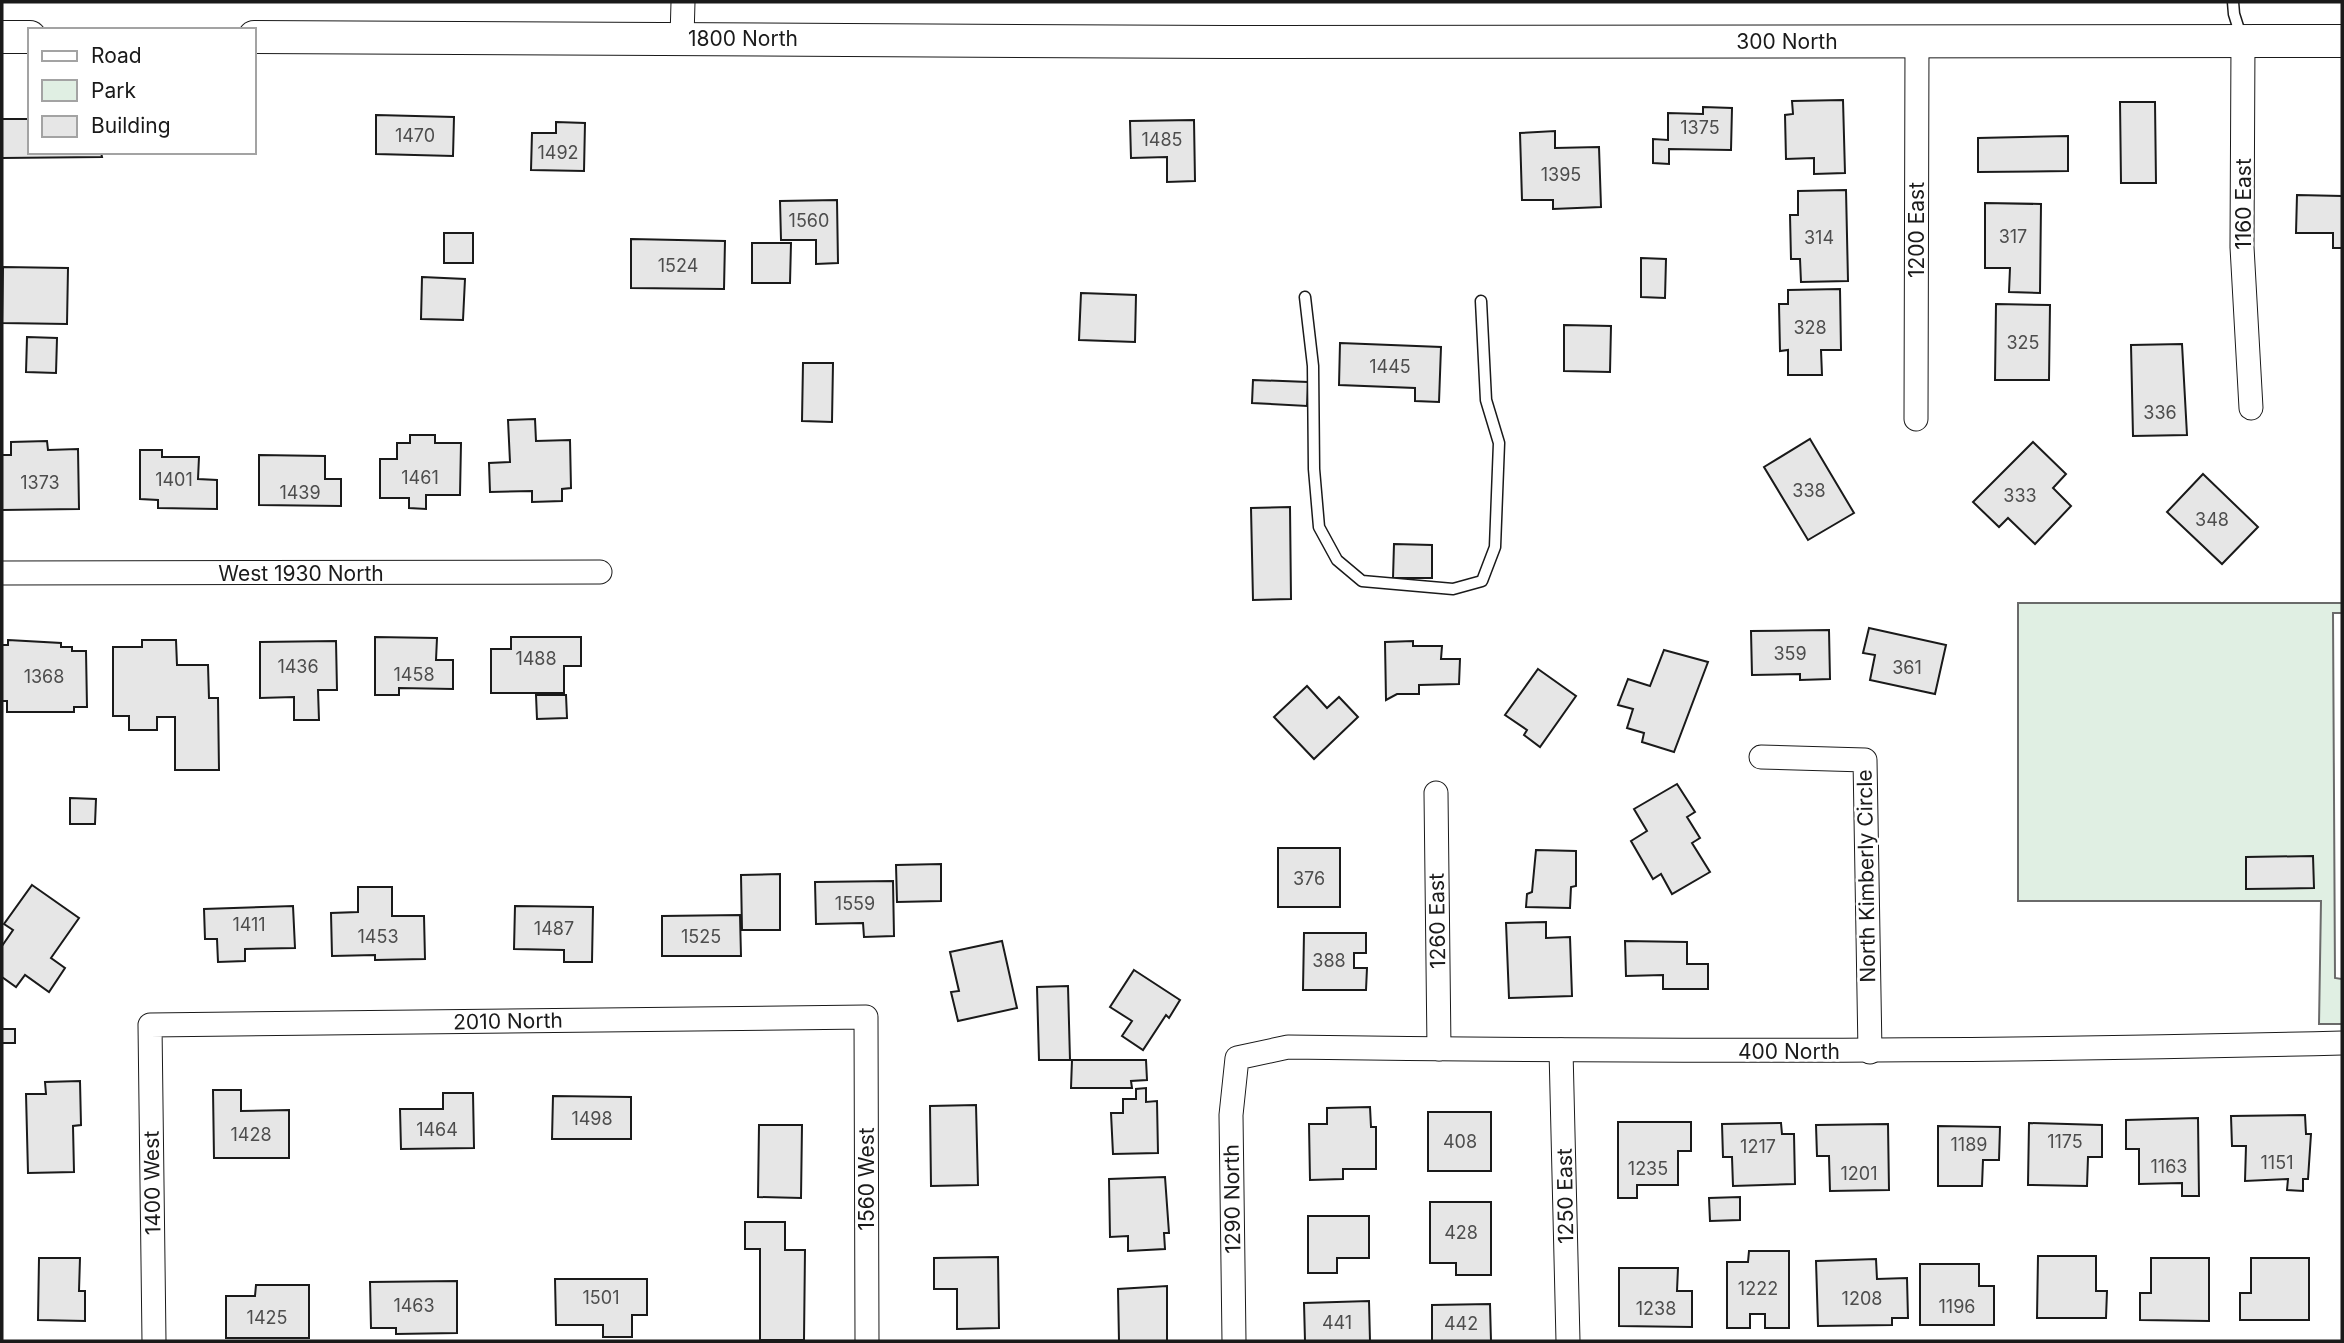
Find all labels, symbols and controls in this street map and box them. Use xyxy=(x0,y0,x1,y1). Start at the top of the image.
street label: 1800 North xyxy=(688,26,798,51)
legend xyxy=(28,28,256,154)
street label: 300 North xyxy=(1736,29,1838,54)
text: Road xyxy=(91,43,142,68)
text: Park xyxy=(91,78,136,103)
text: Building xyxy=(91,113,171,138)
house number: 1375 xyxy=(1680,117,1720,138)
house number: 1470 xyxy=(395,125,435,146)
house number: 1485 xyxy=(1141,129,1183,150)
house number: 1492 xyxy=(537,142,579,163)
street label: 1160 East xyxy=(2231,158,2256,250)
house number: 1395 xyxy=(1541,164,1581,185)
street label: 1200 East xyxy=(1904,182,1929,278)
house number: 1560 xyxy=(789,210,829,231)
house number: 317 xyxy=(1999,226,2027,247)
house number: 314 xyxy=(1804,227,1834,248)
house number: 1524 xyxy=(658,255,698,276)
house number: 328 xyxy=(1793,317,1827,338)
house number: 325 xyxy=(2006,332,2040,353)
house number: 1445 xyxy=(1369,356,1411,377)
house number: 336 xyxy=(2143,402,2177,423)
house number: 1461 xyxy=(401,467,439,488)
house number: 1401 xyxy=(155,469,193,490)
house number: 1373 xyxy=(20,472,60,493)
house number: 338 xyxy=(1792,480,1826,501)
house number: 1439 xyxy=(279,482,321,503)
house number: 333 xyxy=(2003,485,2037,506)
house number: 348 xyxy=(2195,509,2229,530)
street label: West 1930 North xyxy=(218,561,384,586)
house number: 359 xyxy=(1773,643,1807,664)
house number: 1488 xyxy=(515,648,557,669)
house number: 1436 xyxy=(277,656,319,677)
house number: 361 xyxy=(1892,657,1922,678)
house number: 1458 xyxy=(393,664,435,685)
house number: 1368 xyxy=(24,666,64,687)
street label: North Kimberly Circle xyxy=(1852,769,1880,983)
house number: 376 xyxy=(1293,868,1325,889)
street label: 1260 East xyxy=(1424,873,1450,969)
house number: 1559 xyxy=(835,893,875,914)
house number: 1411 xyxy=(232,914,266,935)
house number: 1487 xyxy=(534,918,574,939)
house number: 1453 xyxy=(357,926,399,947)
house number: 1525 xyxy=(681,926,721,947)
house number: 388 xyxy=(1312,950,1346,971)
street label: 2010 North xyxy=(453,1008,563,1034)
street label: 400 North xyxy=(1738,1039,1840,1064)
house number: 1498 xyxy=(571,1108,613,1129)
house number: 1464 xyxy=(416,1119,458,1140)
house number: 1428 xyxy=(230,1124,272,1145)
street label: 1560 West xyxy=(854,1127,879,1231)
street label: 1400 West xyxy=(139,1130,165,1235)
house number: 408 xyxy=(1443,1131,1477,1152)
house number: 1175 xyxy=(2047,1131,2083,1152)
house number: 1189 xyxy=(1951,1134,1987,1155)
house number: 1217 xyxy=(1740,1136,1776,1157)
street label: 1290 North xyxy=(1219,1144,1245,1254)
street label: 1250 East xyxy=(1552,1148,1578,1244)
house number: 1151 xyxy=(2261,1152,2293,1173)
house number: 1163 xyxy=(2151,1156,2187,1177)
house number: 1235 xyxy=(1628,1158,1668,1179)
house number: 1201 xyxy=(1841,1163,1877,1184)
house number: 428 xyxy=(1444,1222,1478,1243)
house number: 1222 xyxy=(1738,1278,1778,1299)
house number: 1501 xyxy=(583,1287,619,1308)
house number: 1208 xyxy=(1842,1288,1882,1309)
house number: 1463 xyxy=(393,1295,435,1316)
house number: 1196 xyxy=(1939,1296,1975,1317)
house number: 1238 xyxy=(1636,1298,1676,1319)
house number: 1425 xyxy=(247,1307,287,1328)
house number: 441 xyxy=(1322,1312,1352,1333)
house number: 442 xyxy=(1444,1313,1478,1334)

